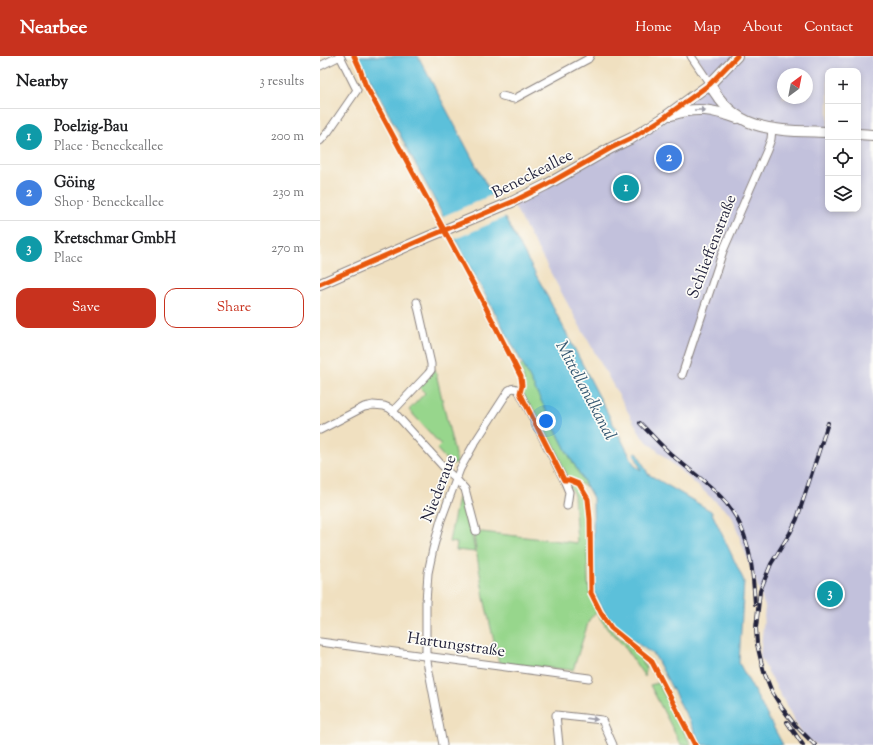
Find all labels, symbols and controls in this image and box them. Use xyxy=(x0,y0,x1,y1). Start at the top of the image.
text: Nearbee xyxy=(20,15,87,42)
text: Home xyxy=(635,18,672,38)
text: Map xyxy=(694,18,721,38)
text: About xyxy=(743,18,782,38)
text: Contact xyxy=(804,18,853,38)
north arrow xyxy=(777,68,813,104)
map controls xyxy=(825,68,861,212)
button: + xyxy=(825,68,861,104)
text: Nearby xyxy=(16,70,68,94)
text: 3 results xyxy=(259,73,304,91)
button: − xyxy=(825,104,861,140)
one-way arrow xyxy=(693,107,706,113)
text: Poelzig-Bau xyxy=(54,117,128,138)
text: 1 xyxy=(27,128,31,146)
text: 200 m xyxy=(271,128,304,146)
text: Place · Beneckeallee xyxy=(54,138,163,156)
button: locate xyxy=(825,140,861,176)
pin: 2 xyxy=(656,143,682,173)
street label: Beneckeallee xyxy=(488,145,578,205)
text: Göing xyxy=(54,173,95,194)
pin: 1 xyxy=(613,173,639,203)
button: layers xyxy=(825,176,861,212)
text: 2 xyxy=(26,184,32,202)
text: 230 m xyxy=(272,184,304,202)
street label: Schlieffenstraße xyxy=(683,192,743,302)
text: Shop · Beneckeallee xyxy=(54,194,164,212)
text: Kretschmar GmbH xyxy=(54,229,176,250)
text: 3 xyxy=(26,240,32,258)
text: 270 m xyxy=(271,240,304,258)
text: Place xyxy=(54,250,83,268)
button: Save xyxy=(16,288,156,328)
button: Share xyxy=(164,288,304,328)
water label: Mittellandkanal xyxy=(549,337,621,445)
your location xyxy=(536,411,556,431)
street label: Niederaue xyxy=(417,452,463,526)
pin: 3 xyxy=(817,579,843,609)
street label: Hartungstraße xyxy=(406,628,506,664)
one-way arrow xyxy=(586,716,598,722)

